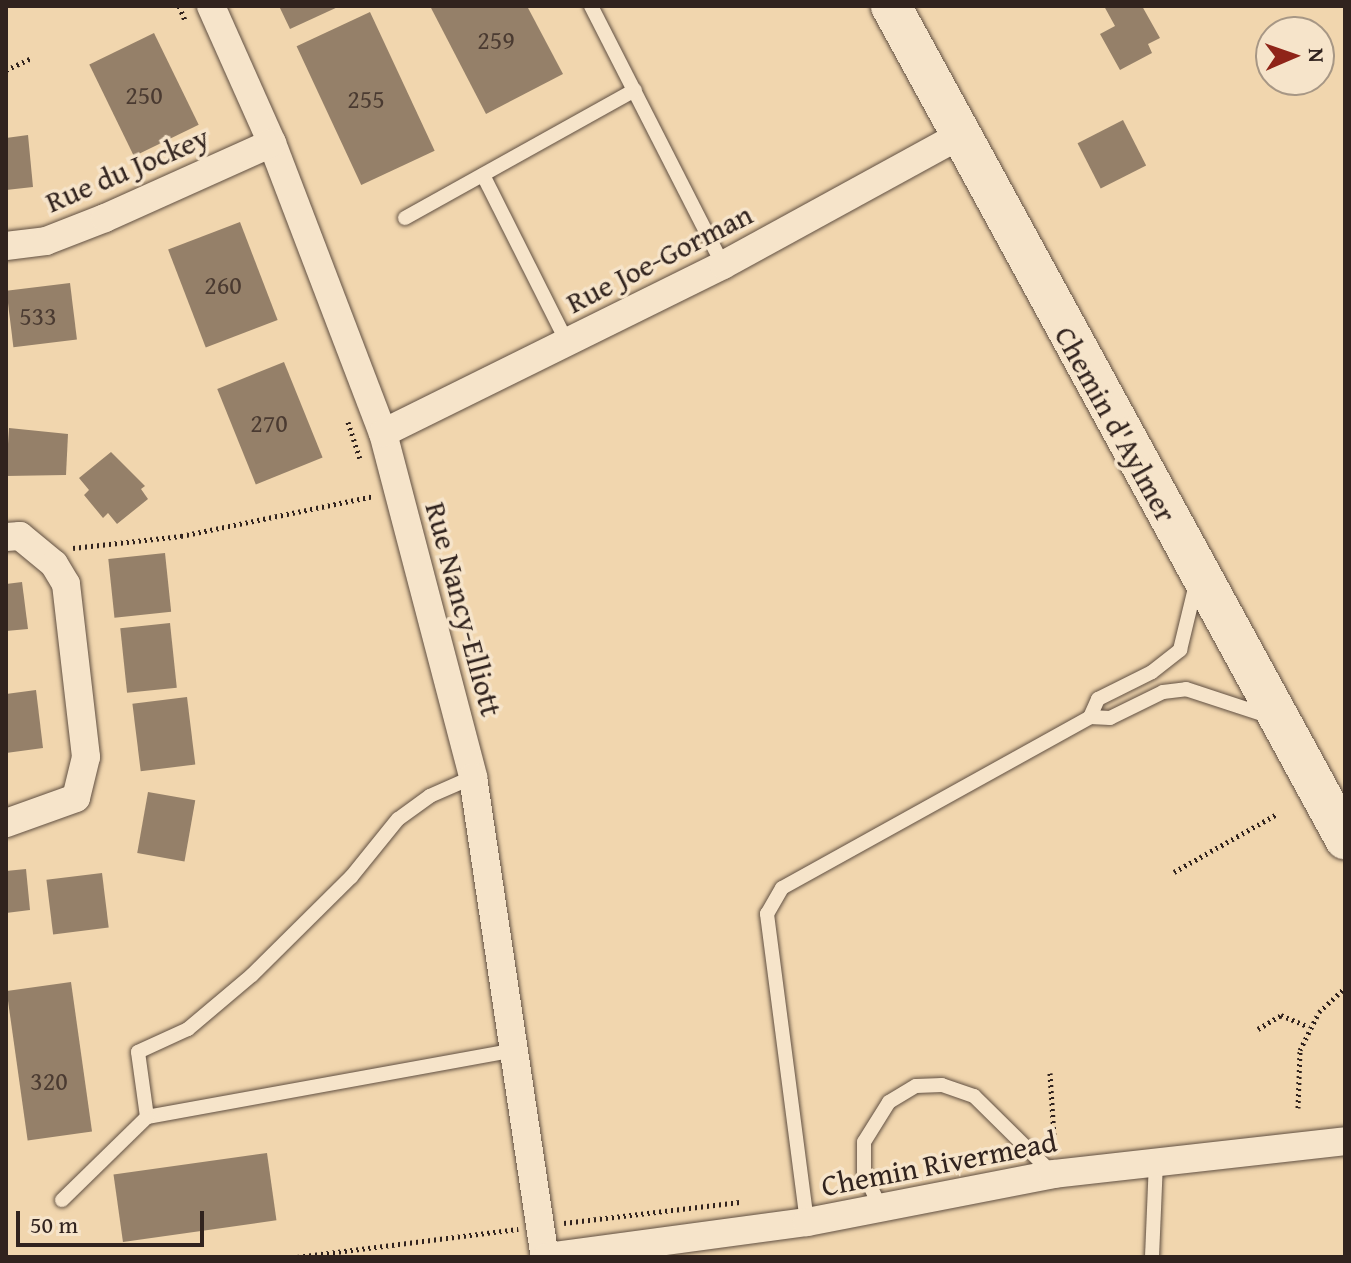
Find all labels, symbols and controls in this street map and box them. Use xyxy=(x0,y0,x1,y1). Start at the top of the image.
north arrow xyxy=(1255,16,1335,96)
house number: 259 xyxy=(477,24,515,56)
text: N xyxy=(1301,47,1333,63)
house number: 250 xyxy=(125,79,163,111)
house number: 255 xyxy=(347,83,385,115)
street label: Rue du Jockey xyxy=(40,118,214,220)
street label: Rue Joe-Gorman xyxy=(560,196,758,320)
house number: 260 xyxy=(204,269,242,301)
house number: 533 xyxy=(19,300,57,332)
street label: Chemin d'Aylmer xyxy=(1047,320,1185,528)
house number: 270 xyxy=(250,407,288,439)
street label: Rue Nancy-Elliott xyxy=(418,498,510,720)
house number: 320 xyxy=(30,1065,68,1097)
street label: Chemin Rivermead xyxy=(818,1123,1060,1203)
scale bar xyxy=(20,1195,208,1245)
text: 50 m xyxy=(30,1207,78,1242)

